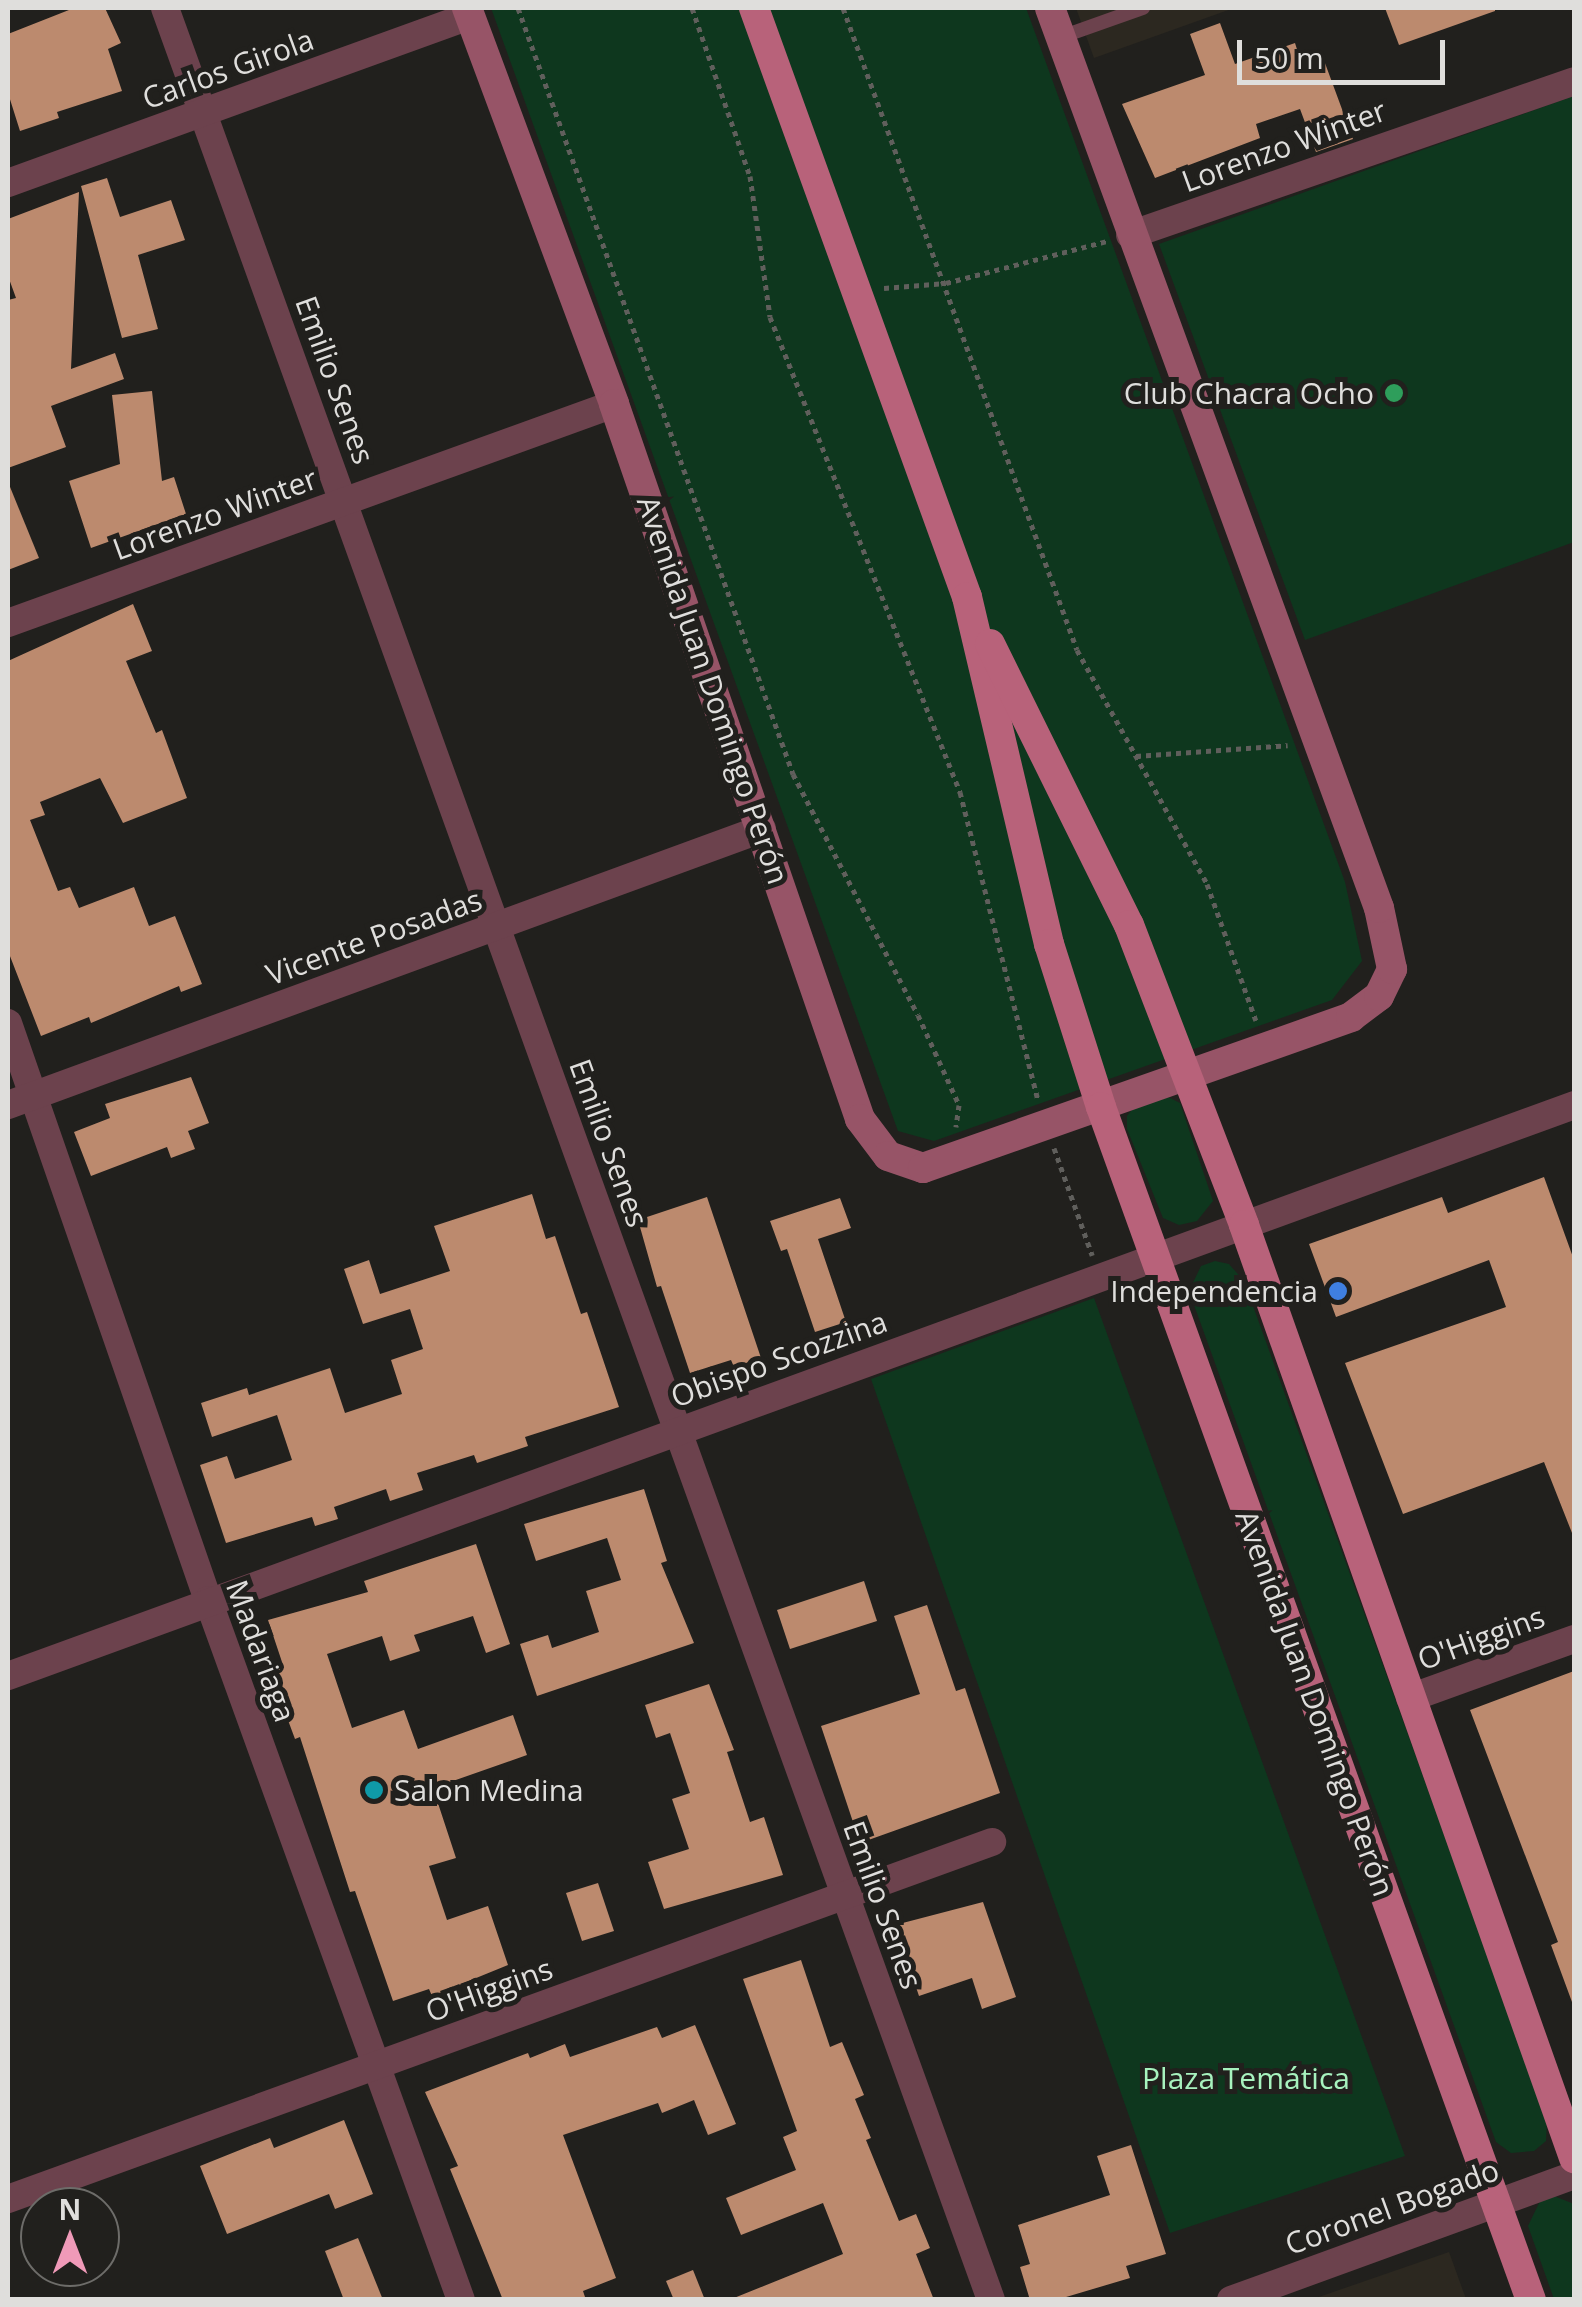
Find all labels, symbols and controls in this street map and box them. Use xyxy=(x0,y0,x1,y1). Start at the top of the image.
scale bar xyxy=(1242,20,1450,82)
street label: Carlos Girola xyxy=(138,21,318,117)
text: 50 m xyxy=(1254,37,1324,78)
street label: Lorenzo Winter xyxy=(1177,92,1391,200)
street label: Emilio Senes xyxy=(288,291,382,469)
place label: Club Chacra Ocho xyxy=(1124,375,1374,411)
marker: Club Chacra Ocho xyxy=(1383,382,1405,404)
street label: Lorenzo Winter xyxy=(108,460,322,568)
street label: Avenida Juan Domingo Perón xyxy=(630,491,796,889)
street label: Vicente Posadas xyxy=(261,881,487,993)
street label: Emilio Senes xyxy=(562,1054,656,1232)
place label: Independencia xyxy=(1110,1273,1318,1309)
marker: Independencia xyxy=(1327,1280,1349,1302)
street label: Obispo Scozzina xyxy=(666,1303,892,1415)
street label: Avenida Juan Domingo Perón xyxy=(1228,1505,1402,1901)
street label: Madariaga xyxy=(219,1575,303,1727)
street label: O'Higgins xyxy=(1413,1598,1549,1678)
place label: Salon Medina xyxy=(394,1772,584,1808)
marker: Salon Medina xyxy=(363,1779,385,1801)
street label: Emilio Senes xyxy=(836,1816,930,1994)
street label: O'Higgins xyxy=(421,1950,557,2030)
park label: Plaza Temática xyxy=(1142,2060,1350,2096)
street label: Coronel Bogado xyxy=(1280,2152,1504,2262)
north arrow xyxy=(20,2187,120,2287)
text: N xyxy=(59,2190,81,2228)

